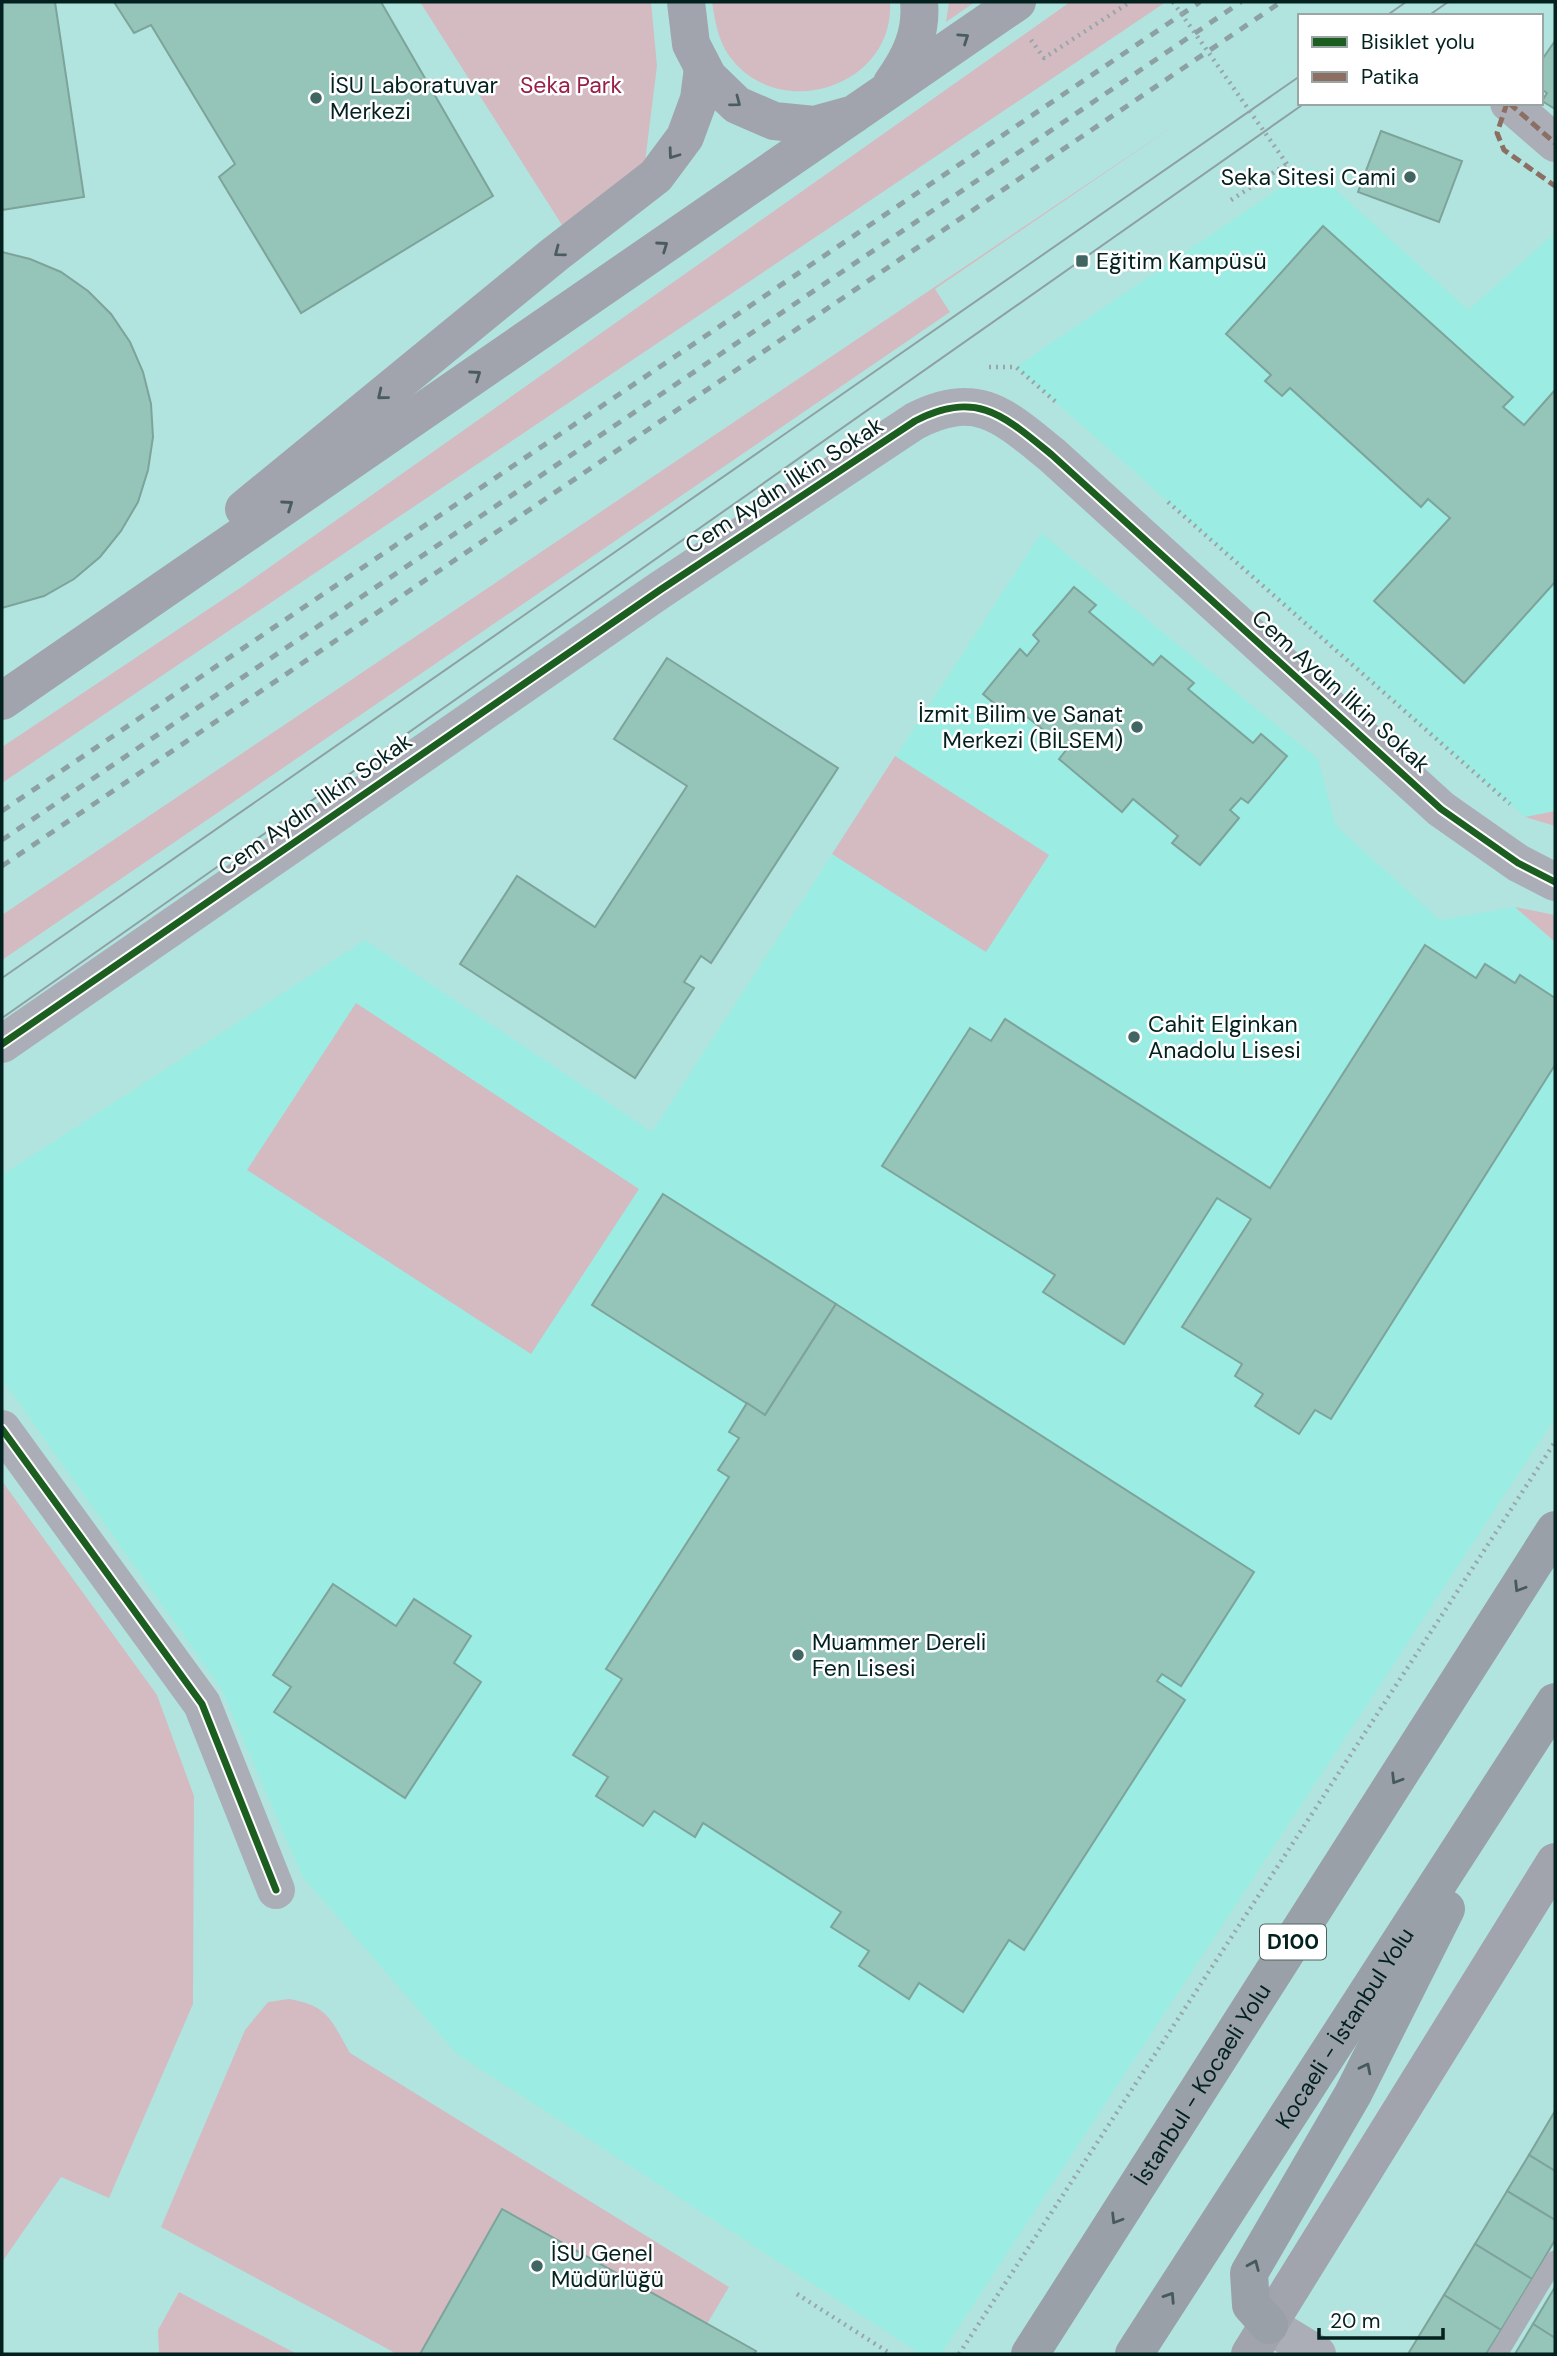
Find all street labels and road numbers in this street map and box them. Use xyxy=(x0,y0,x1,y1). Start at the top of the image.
street label: Cem Aydın İlkin Sokak xyxy=(679,410,889,560)
street label: Cem Aydın İlkin Sokak xyxy=(1245,603,1437,779)
street label: Cem Aydın İlkin Sokak xyxy=(212,725,418,882)
street label: Kocaeli - İstanbul Yolu xyxy=(1268,1922,1420,2134)
road number: D100 xyxy=(1260,1924,1326,1960)
street label: İstanbul - Kocaeli Yolu xyxy=(1126,1977,1277,2191)

